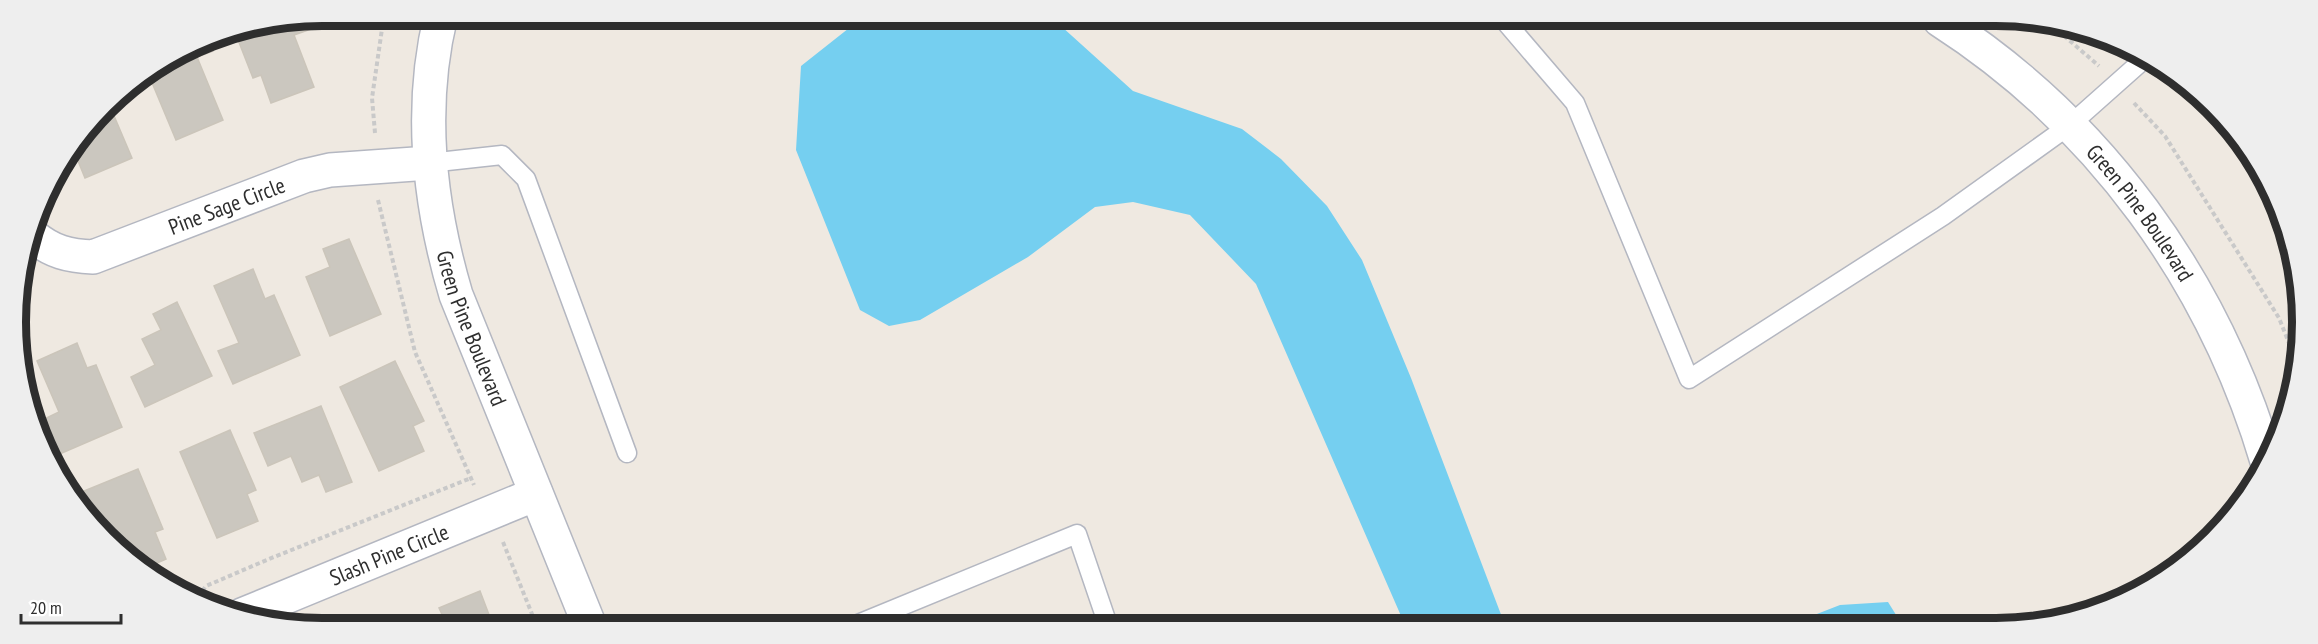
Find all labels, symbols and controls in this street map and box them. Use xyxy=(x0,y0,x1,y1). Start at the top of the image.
street label: Green Pine Boulevard xyxy=(2081,138,2200,286)
street label: Pine Sage Circle xyxy=(164,171,289,241)
street label: Green Pine Boulevard xyxy=(431,248,513,410)
street label: Slash Pine Circle xyxy=(325,518,453,591)
scale bar xyxy=(21,587,122,625)
text: 20 m xyxy=(30,596,62,619)

